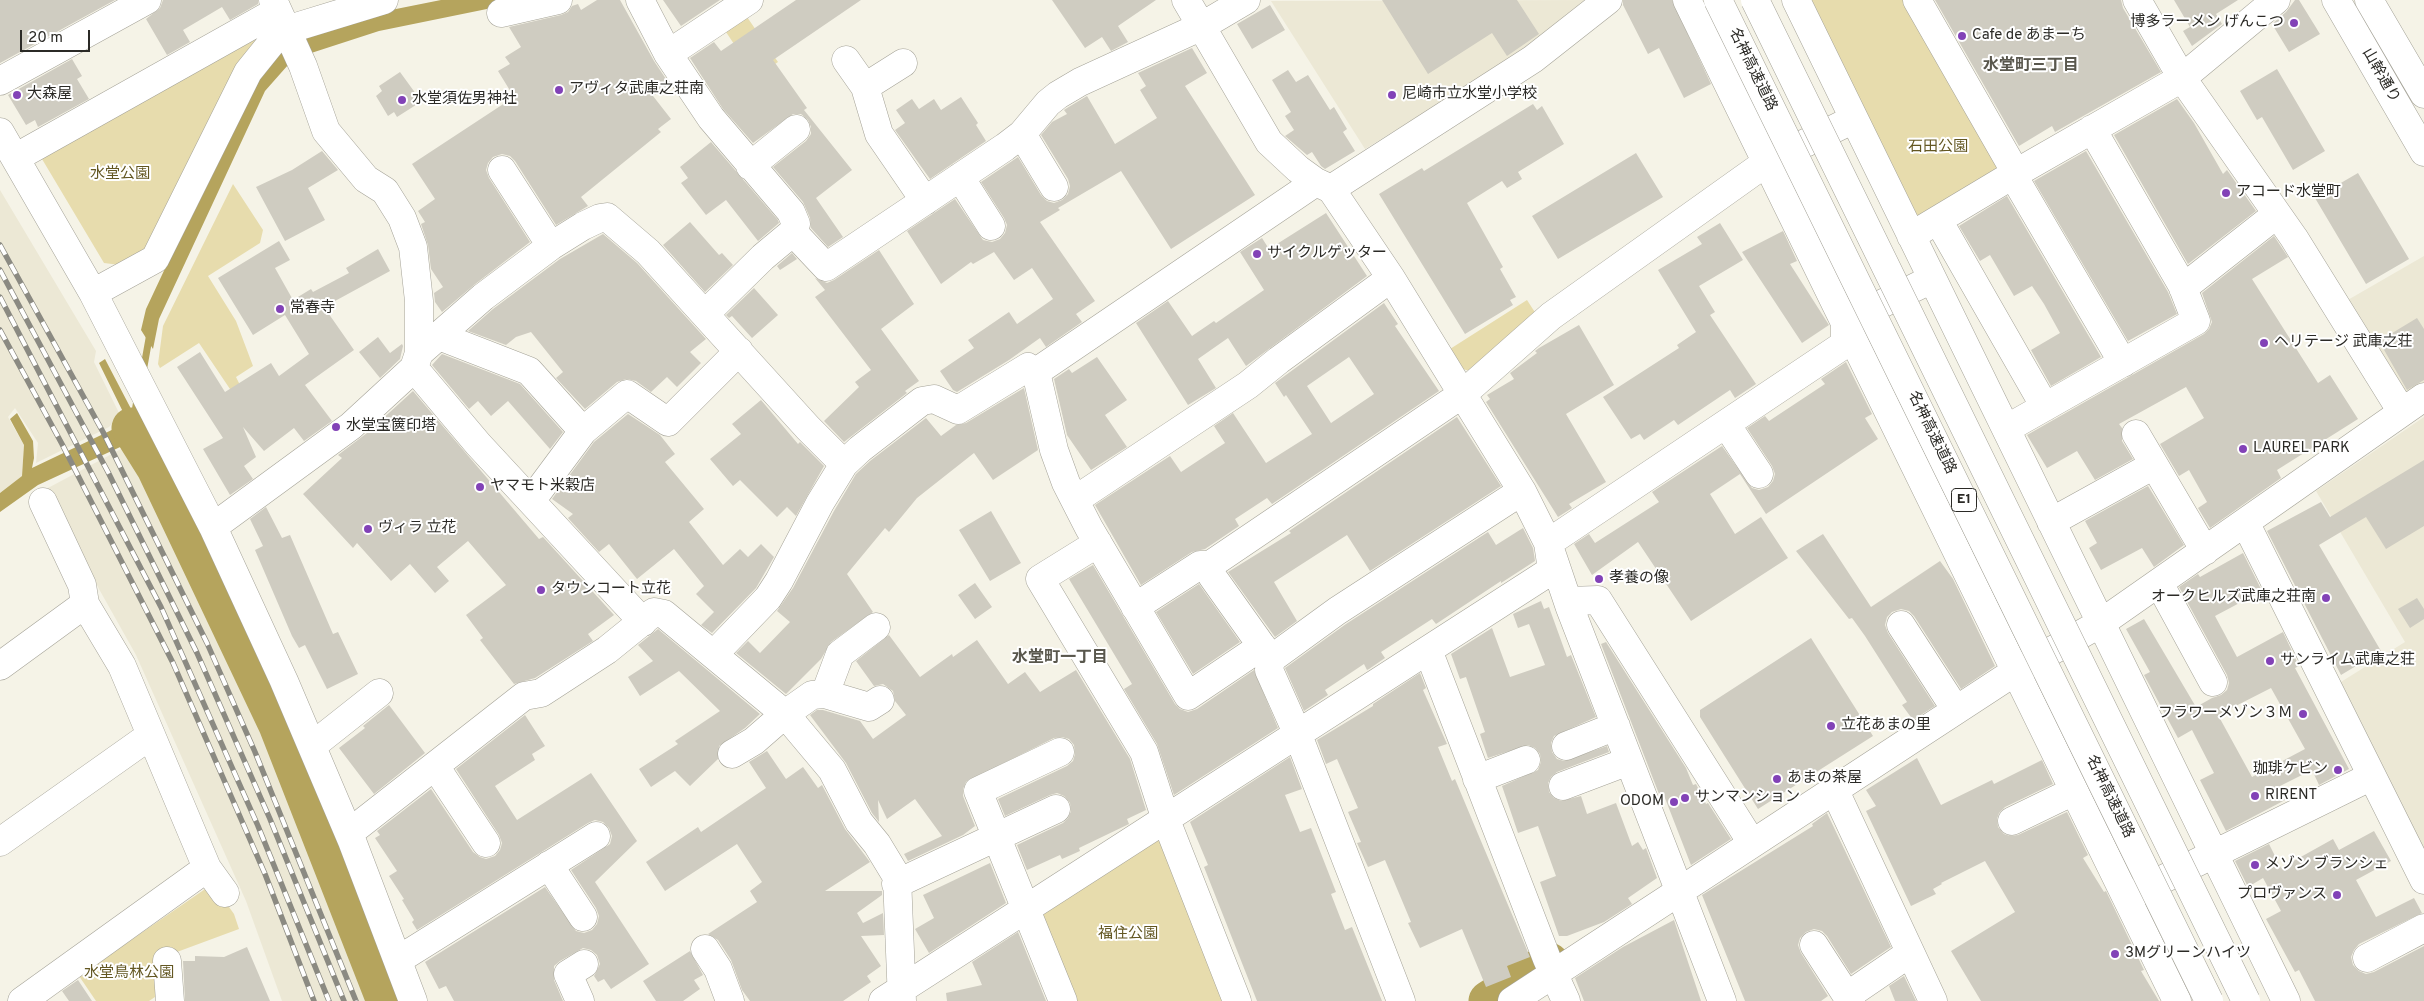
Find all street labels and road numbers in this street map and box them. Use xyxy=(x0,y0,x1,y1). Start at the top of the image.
street label: 名神高速道路 xyxy=(1724,26,1780,114)
street label: 山幹通り xyxy=(2357,46,2403,106)
street label: 名神高速道路 xyxy=(1903,389,1959,477)
road number: E1 xyxy=(1952,488,1976,512)
street label: 名神高速道路 xyxy=(2081,753,2137,841)

